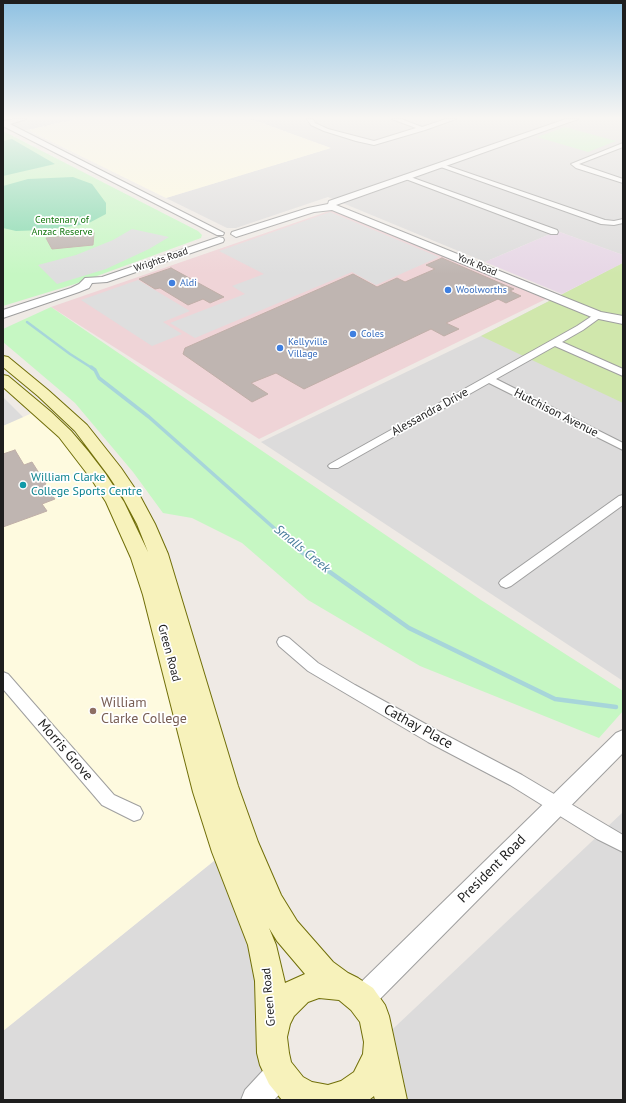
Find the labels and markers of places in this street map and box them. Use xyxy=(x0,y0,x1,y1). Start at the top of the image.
place label: Aldi xyxy=(180,277,197,289)
marker: Aldi xyxy=(167,278,177,288)
place label: Woolworths xyxy=(456,284,507,296)
marker: Woolworths xyxy=(443,285,453,295)
place label: Coles xyxy=(361,328,384,340)
marker: Coles xyxy=(348,329,358,339)
place label: Kellyville Village xyxy=(288,336,328,360)
marker: Kellyville Village xyxy=(275,343,285,353)
place label: William Clarke College Sports Centre xyxy=(31,471,142,499)
marker: William Clarke College Sports Centre xyxy=(18,480,28,490)
place label: William Clarke College xyxy=(101,695,187,728)
marker: William Clarke College xyxy=(88,706,98,716)

